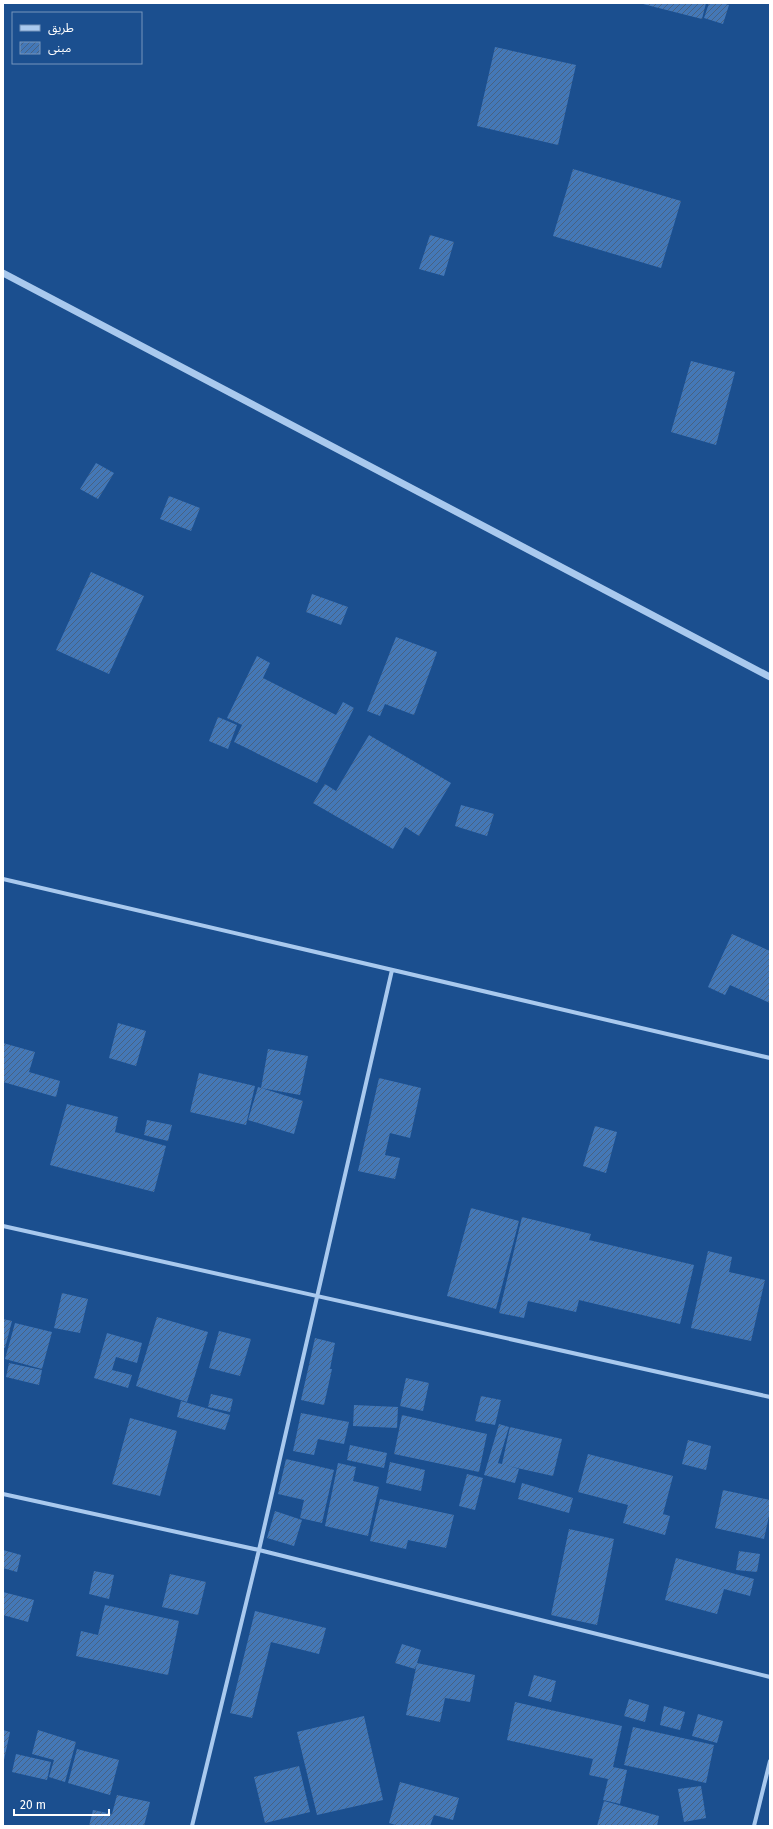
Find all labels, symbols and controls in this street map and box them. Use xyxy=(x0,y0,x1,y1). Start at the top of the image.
legend xyxy=(12,12,142,64)
text: طريق xyxy=(48,21,74,36)
text: مبنى xyxy=(48,41,71,55)
scale bar xyxy=(14,1791,109,1817)
text: 20 m xyxy=(20,1798,46,1812)

